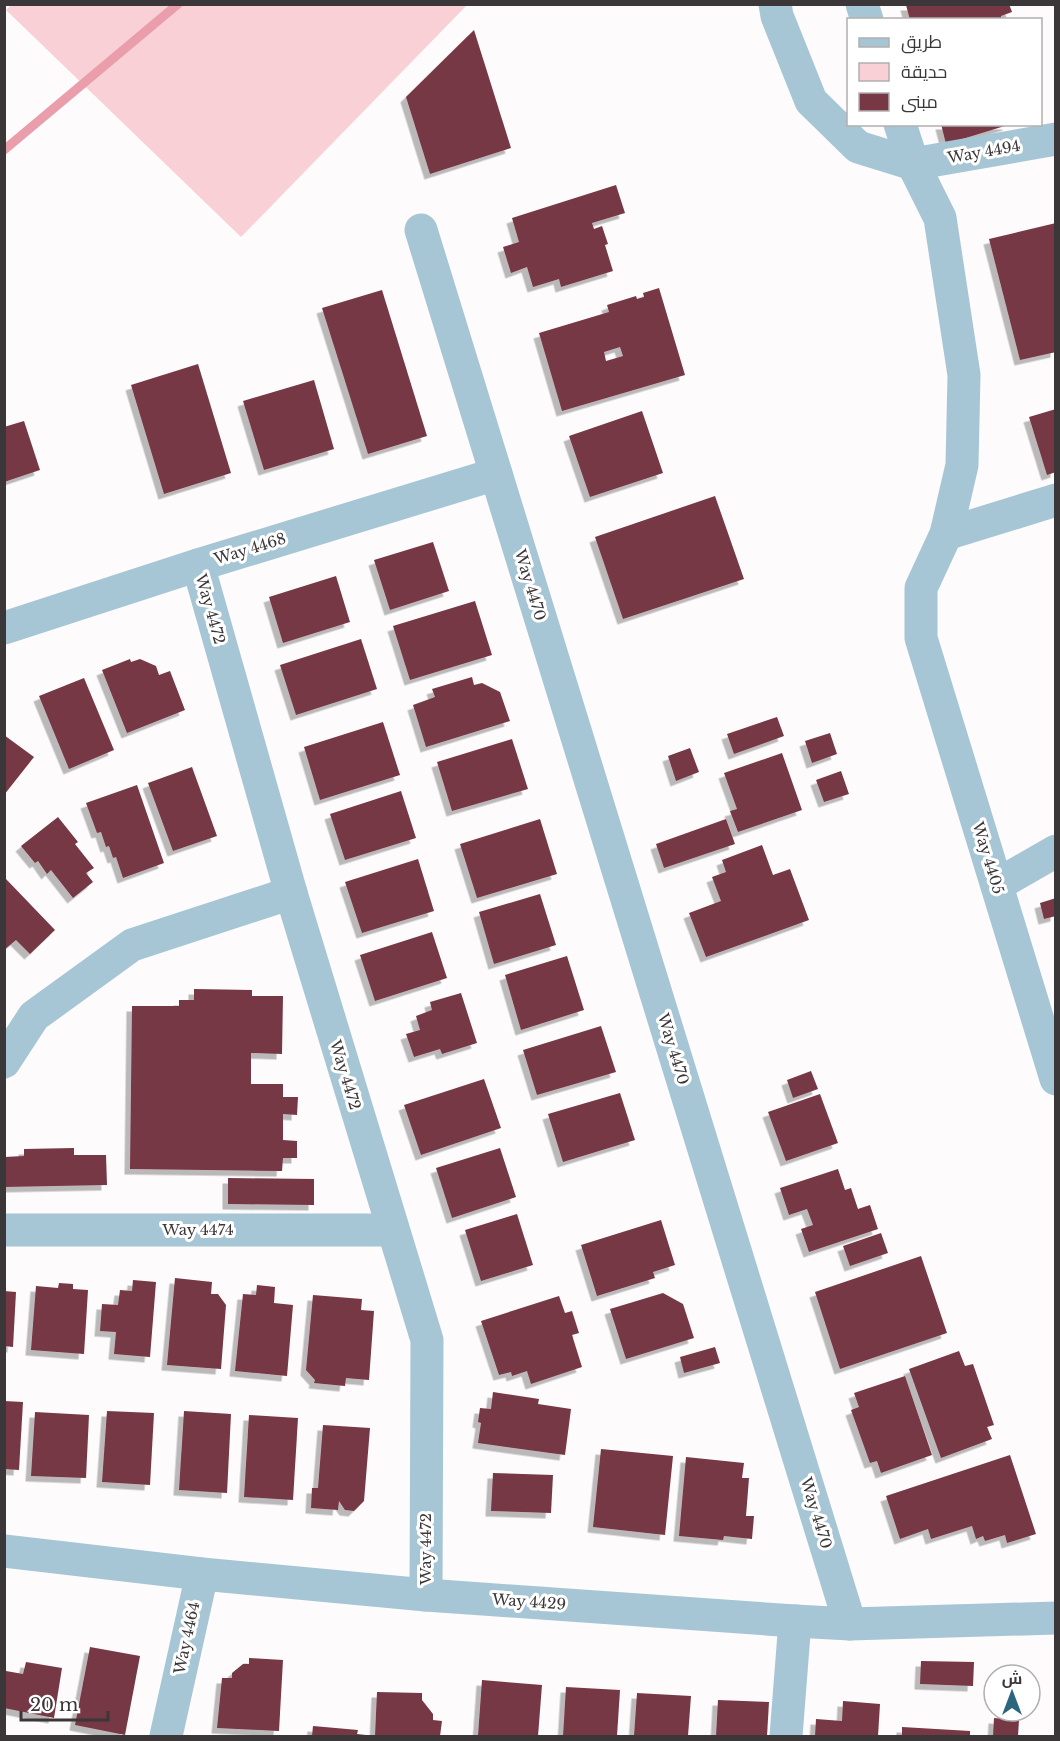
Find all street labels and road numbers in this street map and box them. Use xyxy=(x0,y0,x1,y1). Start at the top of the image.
street label: Way 4494 xyxy=(945,136,1022,167)
street label: Way 4468 xyxy=(211,529,288,569)
street label: Way 4470 xyxy=(510,546,550,623)
street label: Way 4472 xyxy=(191,571,230,646)
street label: Way 4405 xyxy=(968,818,1008,896)
street label: Way 4470 xyxy=(653,1010,693,1087)
street label: Way 4472 xyxy=(326,1037,365,1112)
street label: Way 4474 xyxy=(161,1220,234,1239)
street label: Way 4470 xyxy=(796,1474,836,1551)
street label: Way 4472 xyxy=(416,1513,435,1586)
street label: Way 4429 xyxy=(490,1589,567,1614)
street label: Way 4464 xyxy=(169,1600,203,1677)

